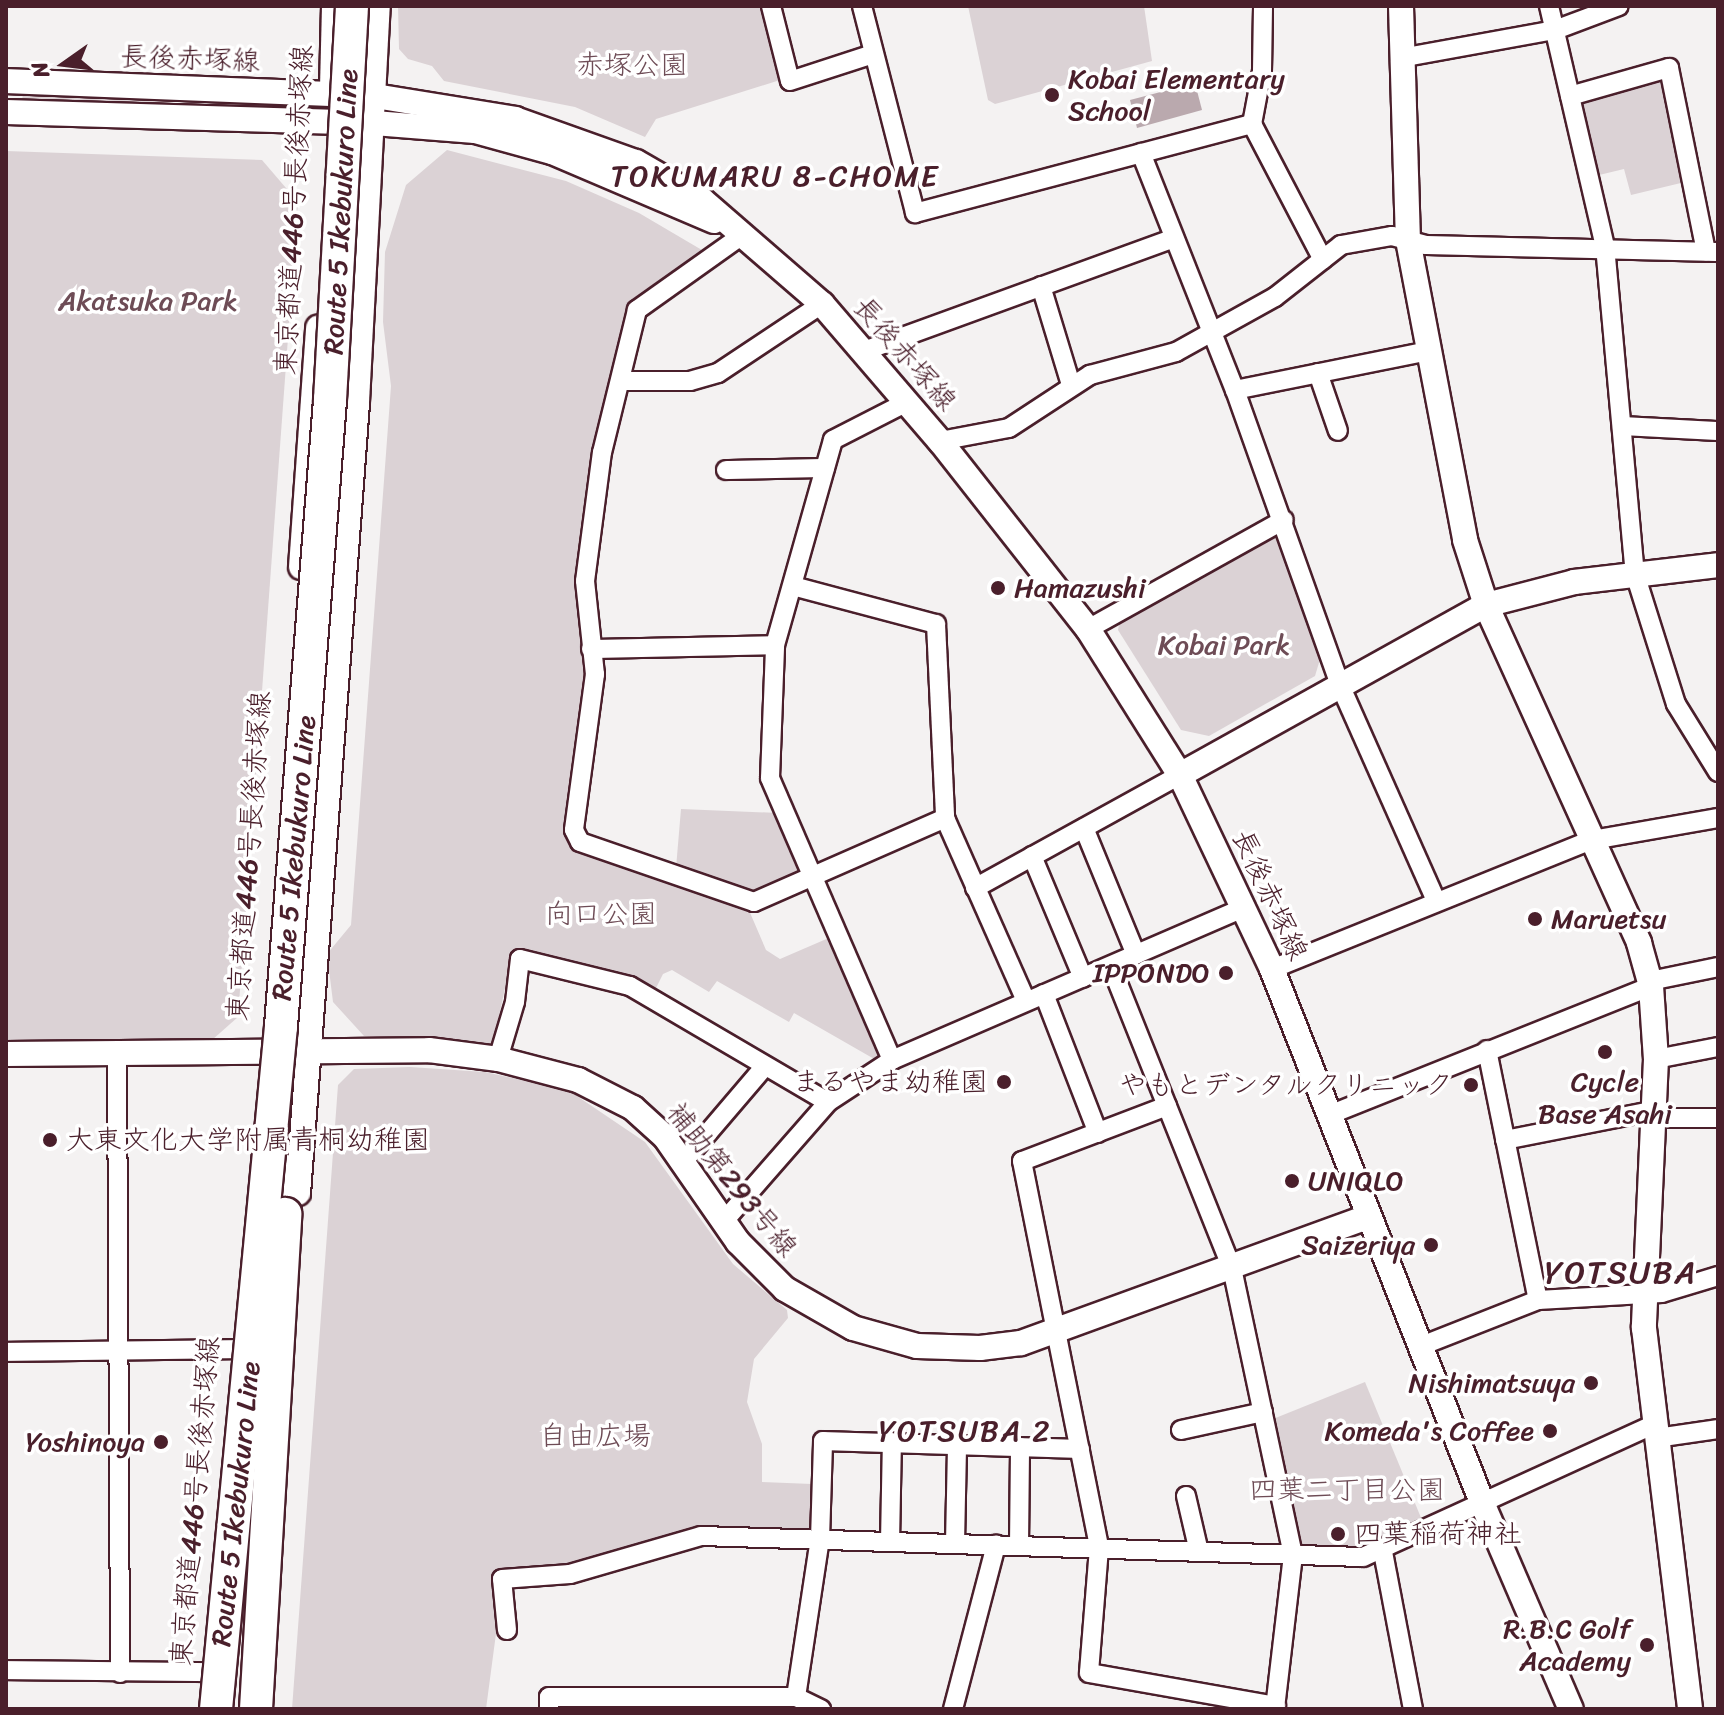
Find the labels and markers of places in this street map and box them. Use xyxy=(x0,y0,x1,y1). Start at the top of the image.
place label: Kobai Elementary School xyxy=(1068,62,1285,128)
marker: Kobai Elementary School xyxy=(1043,86,1061,104)
place label: Hamazushi xyxy=(1014,571,1146,605)
marker: Hamazushi xyxy=(989,579,1007,597)
place label: Maruetsu xyxy=(1551,902,1667,936)
marker: Maruetsu xyxy=(1526,910,1544,928)
place label: IPPONDO xyxy=(1093,956,1210,990)
marker: IPPONDO xyxy=(1217,964,1235,982)
marker: Cycle Base Asahi xyxy=(1596,1043,1614,1061)
place label: まるやま幼稚園 xyxy=(792,1065,988,1099)
place label: Cycle Base Asahi xyxy=(1538,1065,1672,1131)
place label: やもとデンタルクリニック xyxy=(1117,1068,1453,1102)
marker: まるやま幼稚園 xyxy=(995,1073,1013,1091)
marker: やもとデンタルクリニック xyxy=(1460,1074,1482,1096)
place label: 大東文化大学附属青桐幼稚園 xyxy=(66,1123,430,1157)
marker: 大東文化大学附属青桐幼稚園 xyxy=(41,1131,59,1149)
place label: UNIQLO xyxy=(1308,1164,1404,1198)
marker: UNIQLO xyxy=(1283,1172,1301,1190)
place label: Saizeriya xyxy=(1301,1228,1415,1262)
marker: Saizeriya xyxy=(1422,1236,1440,1254)
place label: Nishimatsuya xyxy=(1409,1366,1575,1400)
marker: Nishimatsuya xyxy=(1582,1374,1600,1392)
place label: Komeda's Coffee xyxy=(1324,1414,1534,1448)
marker: Komeda's Coffee xyxy=(1541,1422,1559,1440)
place label: Yoshinoya xyxy=(25,1425,145,1459)
marker: Yoshinoya xyxy=(152,1433,170,1451)
place label: 四葉稲荷神社 xyxy=(1354,1517,1522,1551)
marker: 四葉稲荷神社 xyxy=(1329,1525,1347,1543)
place label: R.B.C Golf Academy xyxy=(1503,1612,1631,1678)
marker: R.B.C Golf Academy xyxy=(1638,1636,1656,1654)

